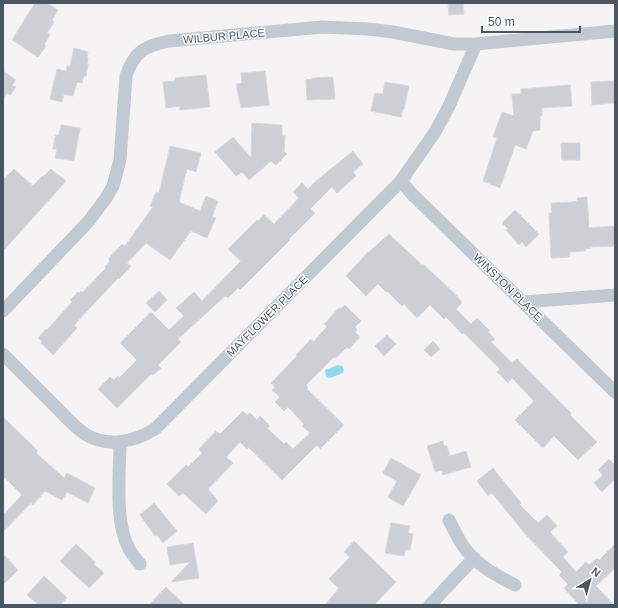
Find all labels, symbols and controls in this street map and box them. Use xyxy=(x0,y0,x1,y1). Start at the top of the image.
scale bar xyxy=(482,8,580,34)
text: 50 m xyxy=(488,15,515,29)
street label: WILBUR PLACE xyxy=(183,26,265,46)
street label: WINSTON PLACE xyxy=(471,251,545,323)
street label: MAYFLOWER PLACE xyxy=(224,273,310,359)
north arrow xyxy=(570,560,610,600)
text: N xyxy=(589,565,603,579)

